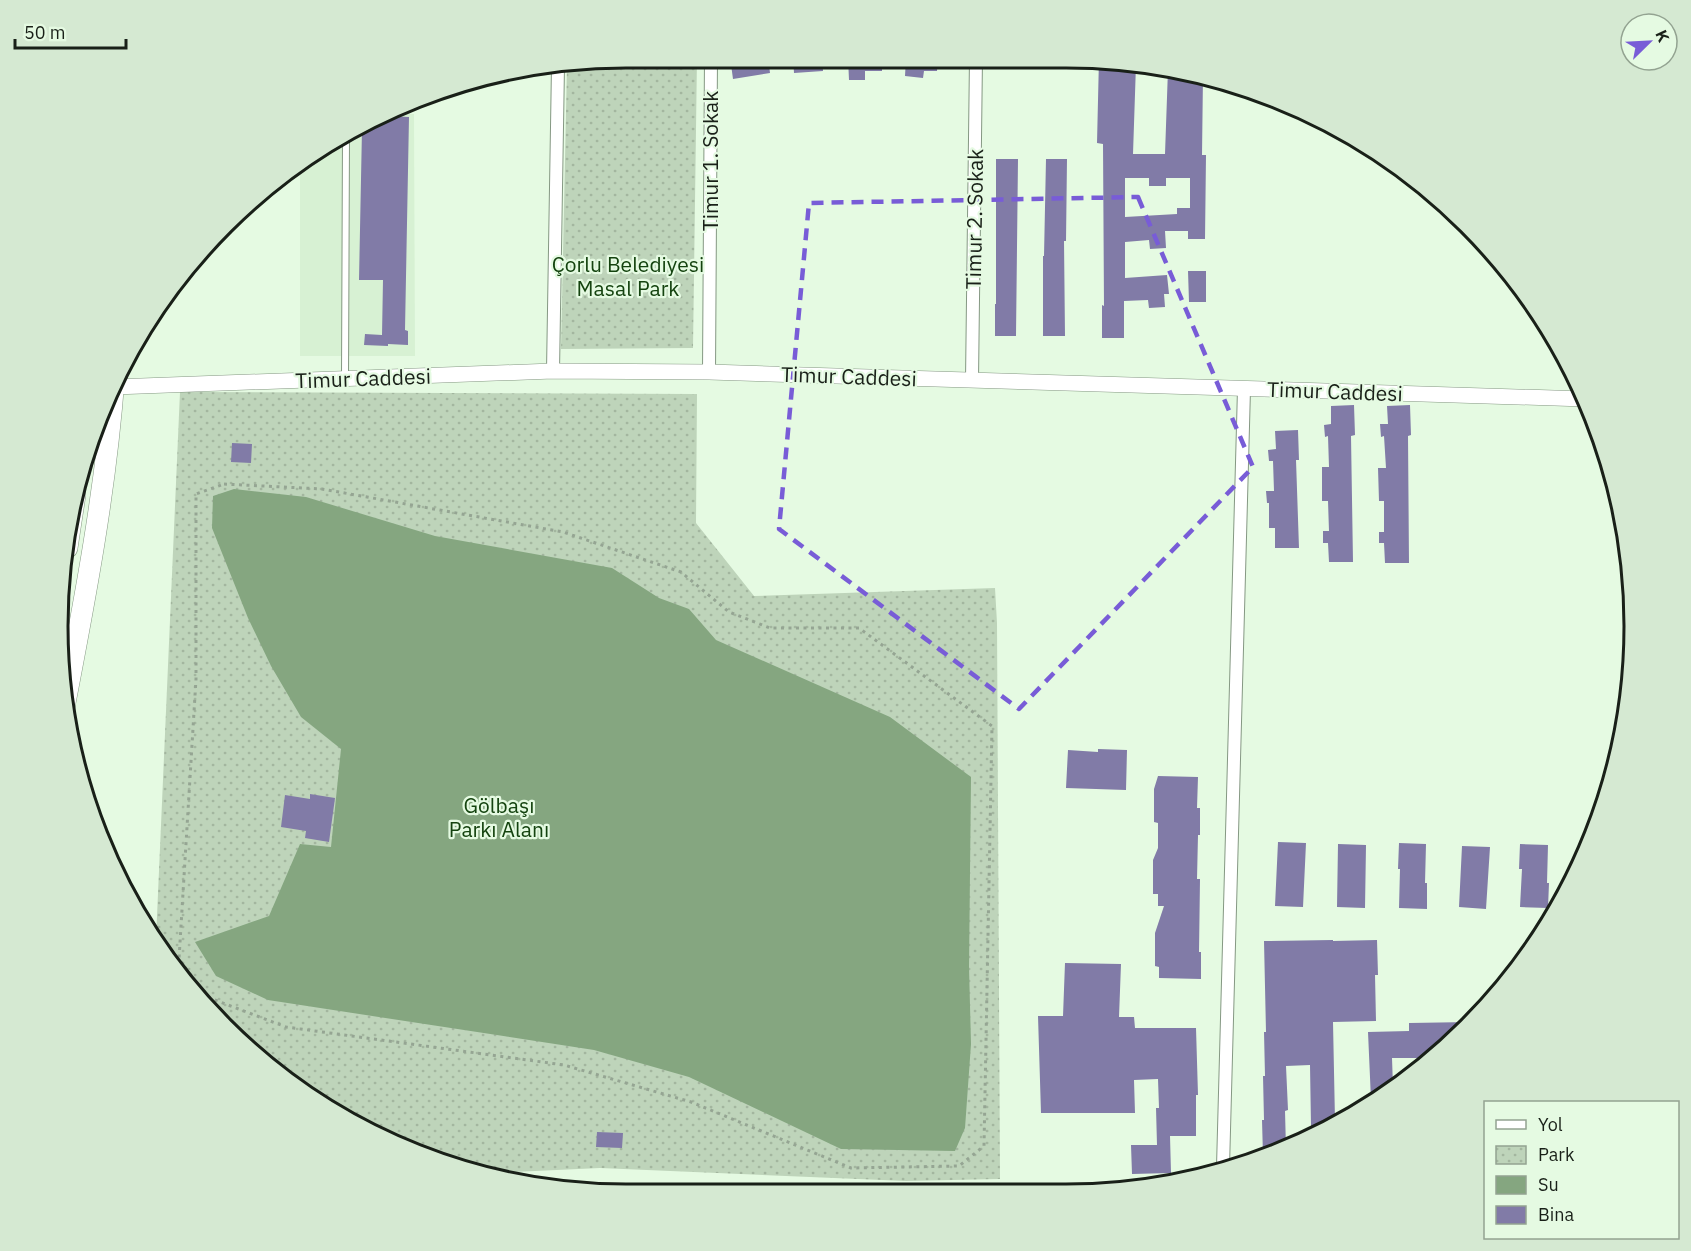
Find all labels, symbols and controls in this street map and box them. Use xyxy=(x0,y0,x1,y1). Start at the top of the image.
scale bar xyxy=(15,12,126,50)
north arrow xyxy=(1619,12,1679,72)
text: 50 m xyxy=(24,21,66,44)
text: K xyxy=(1651,27,1674,45)
street label: Timur 1. Sokak xyxy=(696,91,724,231)
street label: Timur 2. Sokak xyxy=(959,148,989,290)
park label: Çorlu Belediyesi Masal Park xyxy=(552,250,704,302)
street label: Timur Caddesi xyxy=(781,360,917,392)
street label: Timur Caddesi xyxy=(295,362,431,394)
street label: Timur Caddesi xyxy=(1267,375,1403,407)
park label: Gölbaşı Parkı Alanı xyxy=(449,791,549,843)
legend xyxy=(1484,1101,1679,1239)
text: Yol xyxy=(1538,1113,1563,1136)
text: Park xyxy=(1538,1143,1575,1166)
text: Su xyxy=(1538,1173,1559,1196)
text: Bina xyxy=(1538,1203,1574,1226)

